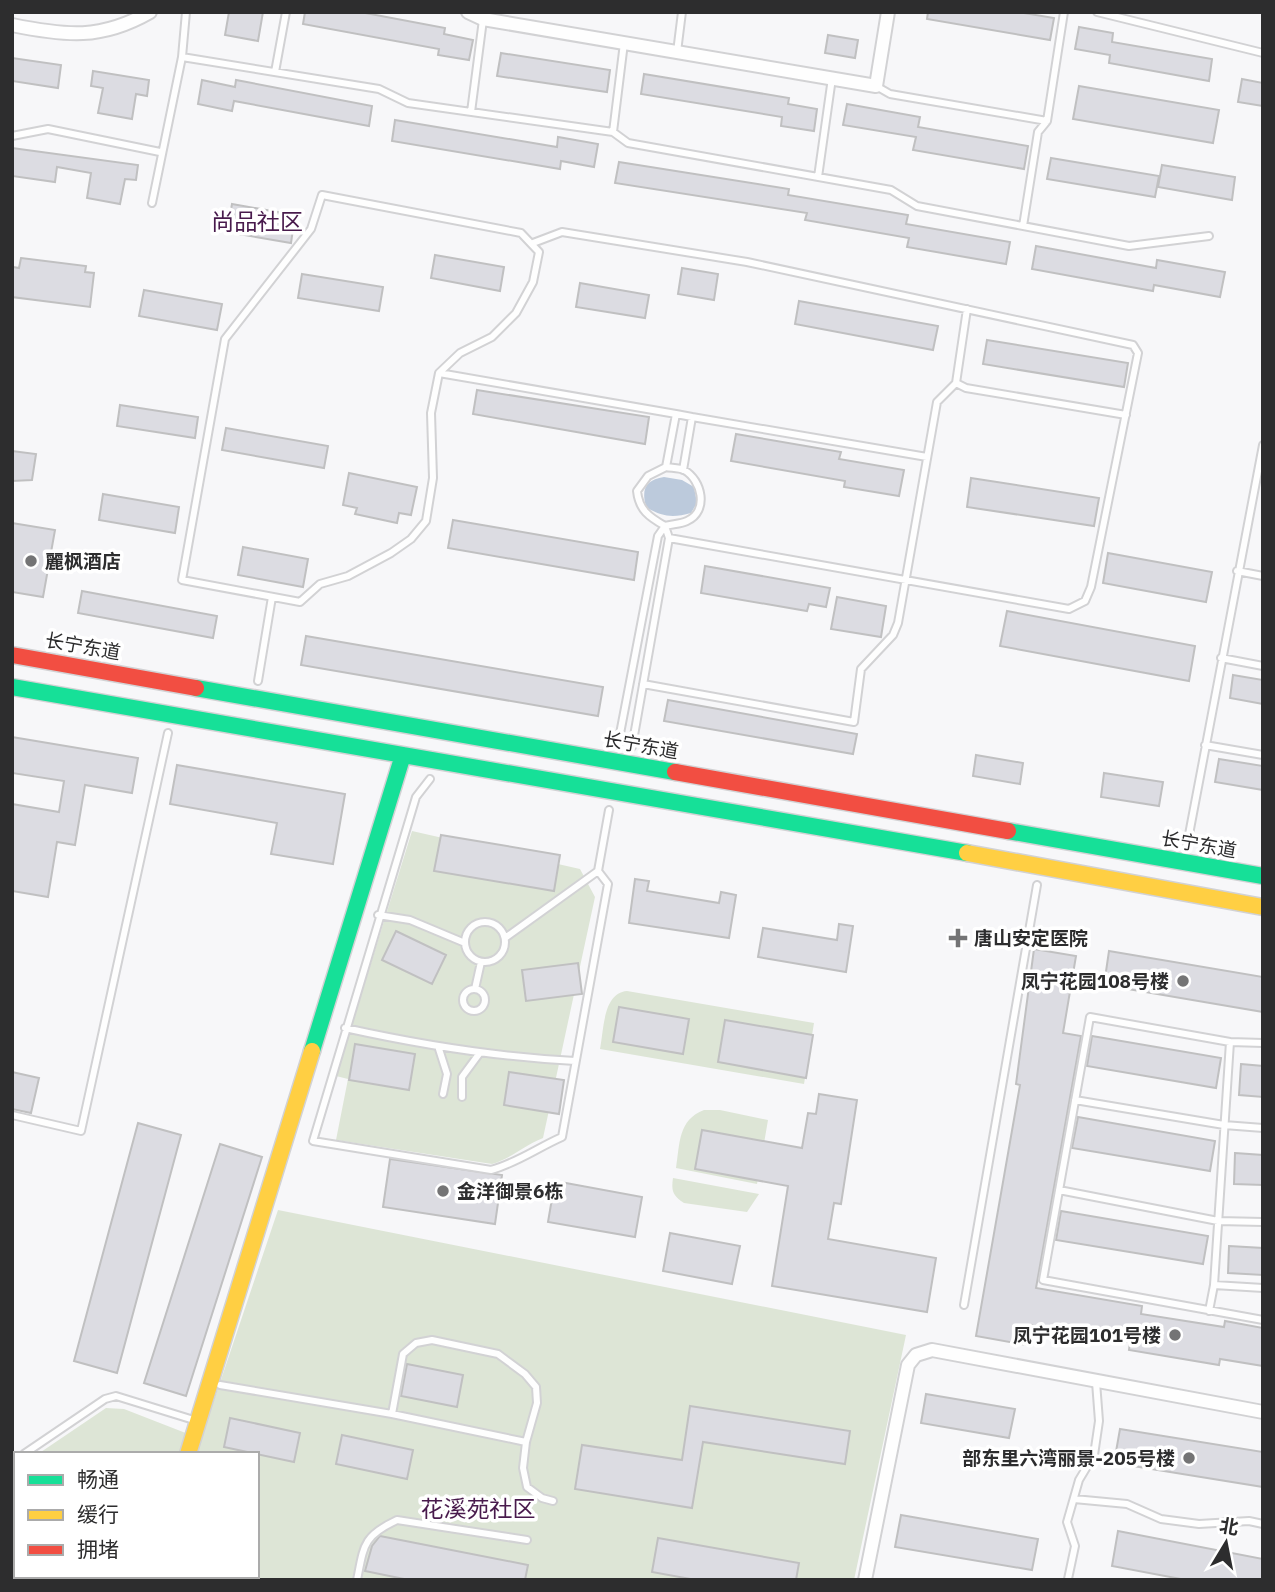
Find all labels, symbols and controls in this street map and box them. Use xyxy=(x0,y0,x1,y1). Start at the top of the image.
district label: 尚品社区 xyxy=(211,206,303,236)
place label: 麗枫酒店 xyxy=(45,549,121,573)
marker: 麗枫酒店 xyxy=(23,553,39,569)
street label: 长宁东道 xyxy=(43,628,123,664)
street label: 长宁东道 xyxy=(601,727,681,763)
street label: 长宁东道 xyxy=(1159,826,1239,862)
place label: 唐山安定医院 xyxy=(974,926,1088,950)
marker: 唐山安定医院 xyxy=(948,928,968,948)
place label: 凤宁花园108号楼 xyxy=(1021,969,1169,993)
marker: 凤宁花园108号楼 xyxy=(1175,973,1191,989)
place label: 金洋御景6栋 xyxy=(457,1179,563,1203)
marker: 金洋御景6栋 xyxy=(435,1183,451,1199)
place label: 凤宁花园101号楼 xyxy=(1013,1323,1161,1347)
marker: 凤宁花园101号楼 xyxy=(1167,1327,1183,1343)
place label: 部东里六湾丽景-205号楼 xyxy=(962,1446,1175,1470)
marker: 部东里六湾丽景-205号楼 xyxy=(1181,1450,1197,1466)
legend xyxy=(14,1452,259,1578)
text: 畅通 xyxy=(77,1465,119,1493)
district label: 花溪苑社区 xyxy=(421,1493,536,1523)
text: 缓行 xyxy=(77,1500,119,1528)
north arrow xyxy=(1191,1508,1261,1578)
text: 北 xyxy=(1218,1513,1240,1540)
text: 拥堵 xyxy=(77,1535,119,1563)

